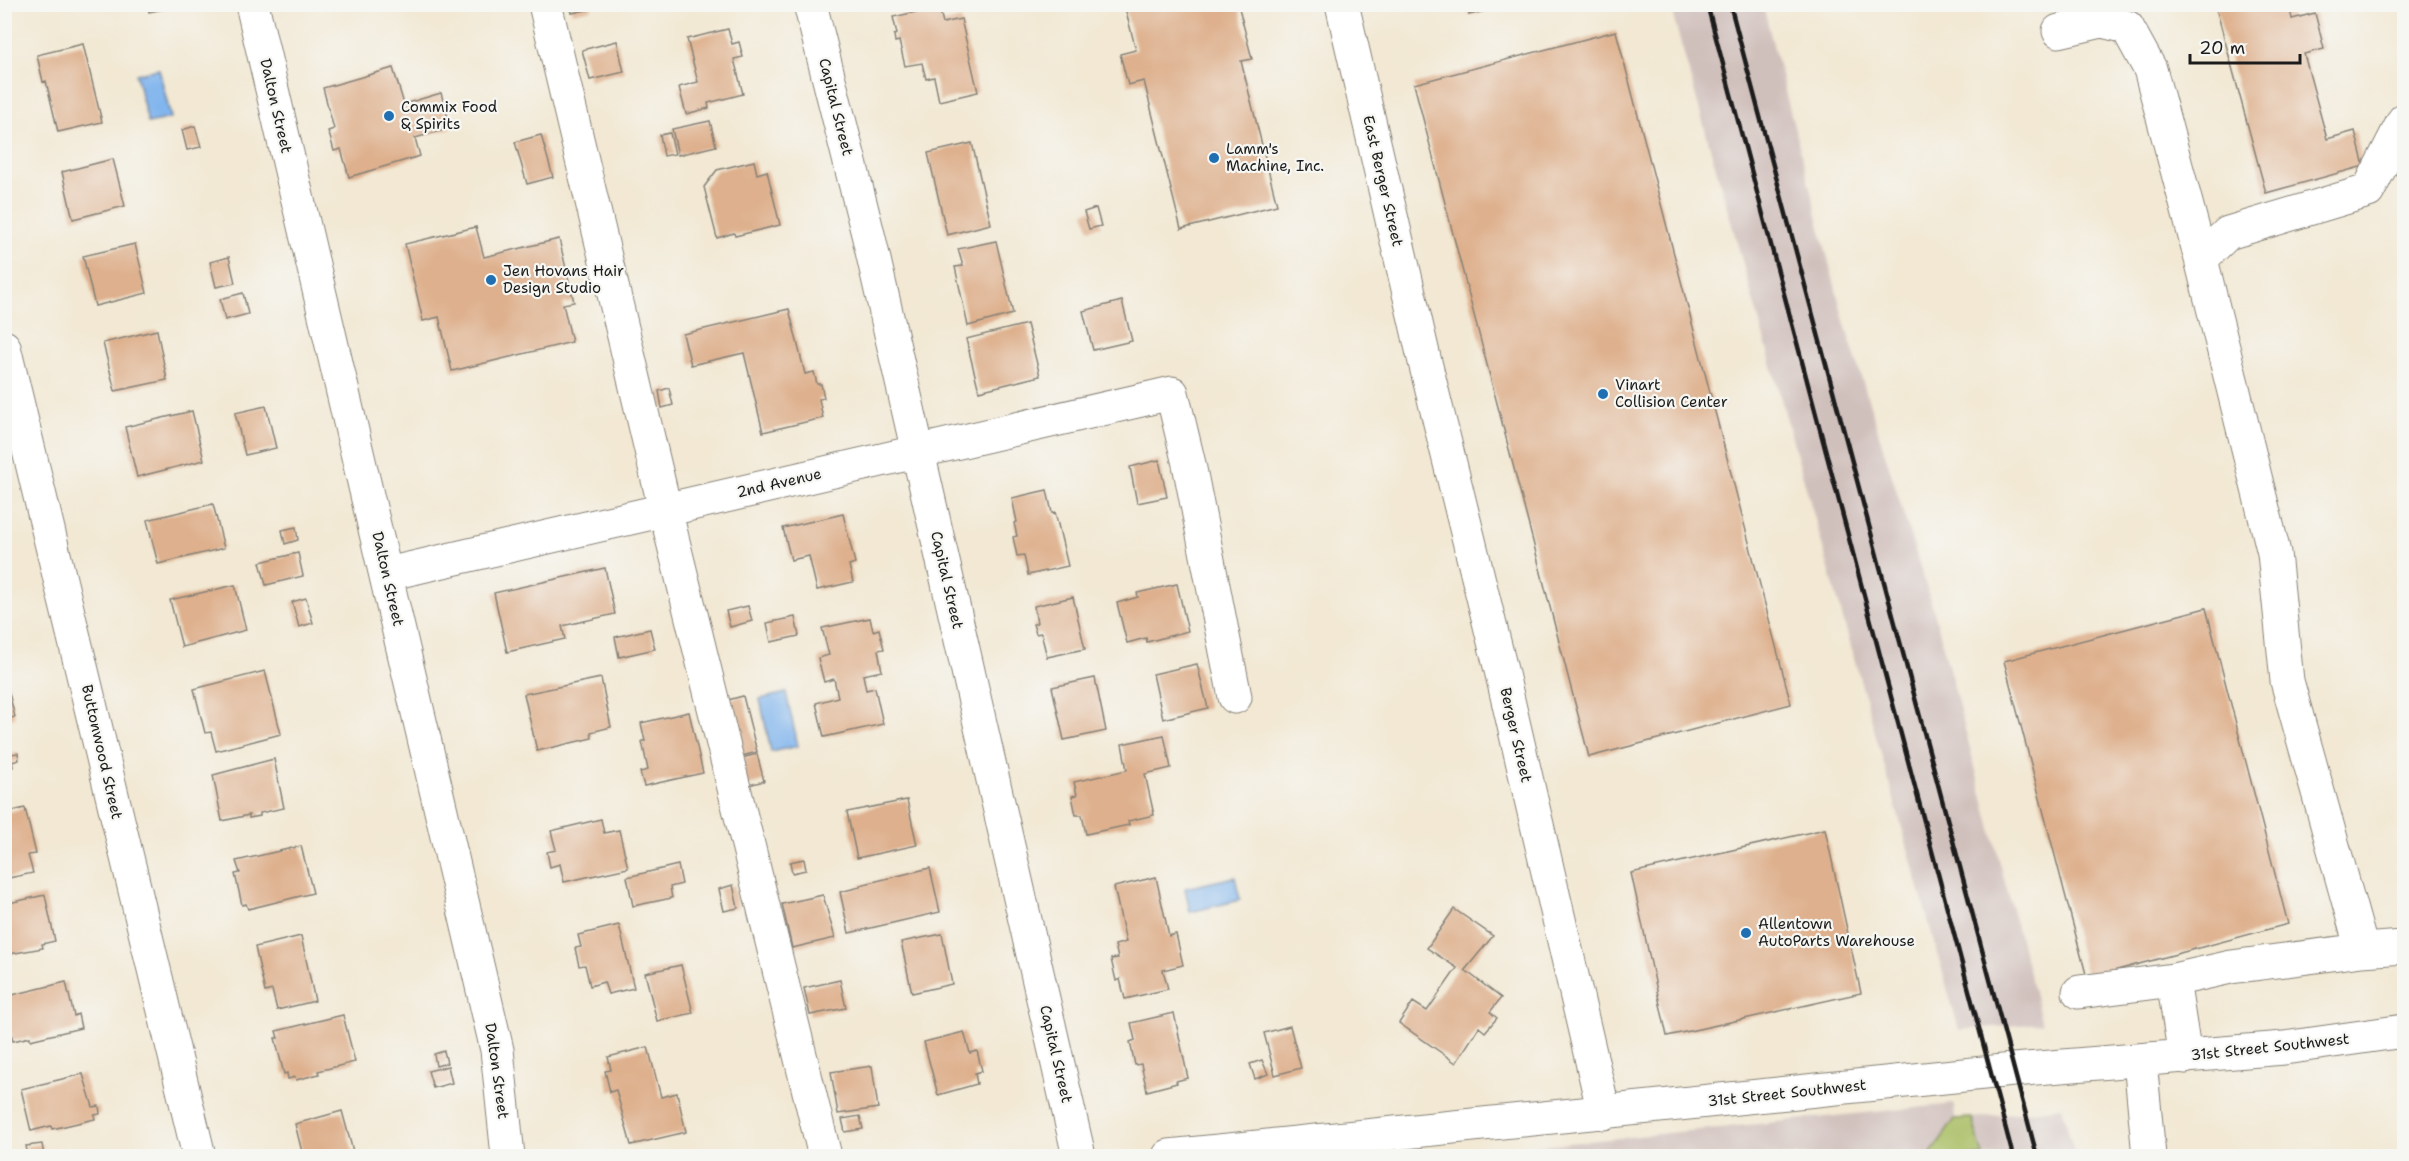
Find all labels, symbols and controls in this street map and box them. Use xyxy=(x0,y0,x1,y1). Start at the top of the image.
scale bar xyxy=(2190,27,2300,65)
text: 20 m xyxy=(2199,36,2245,60)
street label: Capital Street xyxy=(814,56,858,158)
street label: Dalton Street xyxy=(255,57,297,155)
place label: Commix Food & Spirits xyxy=(401,97,498,134)
marker: Commix Food & Spirits xyxy=(382,109,396,123)
street label: East Berger Street xyxy=(1358,113,1408,249)
place label: Lamm's Machine, Inc. xyxy=(1226,139,1324,176)
marker: Lamm's Machine, Inc. xyxy=(1207,151,1221,165)
place label: Jen Hovans Hair Design Studio xyxy=(503,261,624,298)
marker: Jen Hovans Hair Design Studio xyxy=(484,273,498,287)
place label: Vinart Collision Center xyxy=(1615,375,1728,412)
marker: Vinart Collision Center xyxy=(1596,387,1610,401)
street label: 2nd Avenue xyxy=(735,464,823,502)
street label: Capital Street xyxy=(926,529,968,631)
street label: Dalton Street xyxy=(367,530,409,628)
street label: Buttonwood Street xyxy=(77,683,127,821)
street label: Berger Street xyxy=(1495,686,1537,784)
place label: Allentown AutoParts Warehouse xyxy=(1758,914,1915,951)
marker: Allentown AutoParts Warehouse xyxy=(1739,926,1753,940)
street label: Capital Street xyxy=(1035,1003,1077,1105)
street label: Dalton Street xyxy=(480,1022,514,1120)
street label: 31st Street Southwest xyxy=(2190,1029,2350,1065)
street label: 31st Street Southwest xyxy=(1707,1075,1867,1111)

